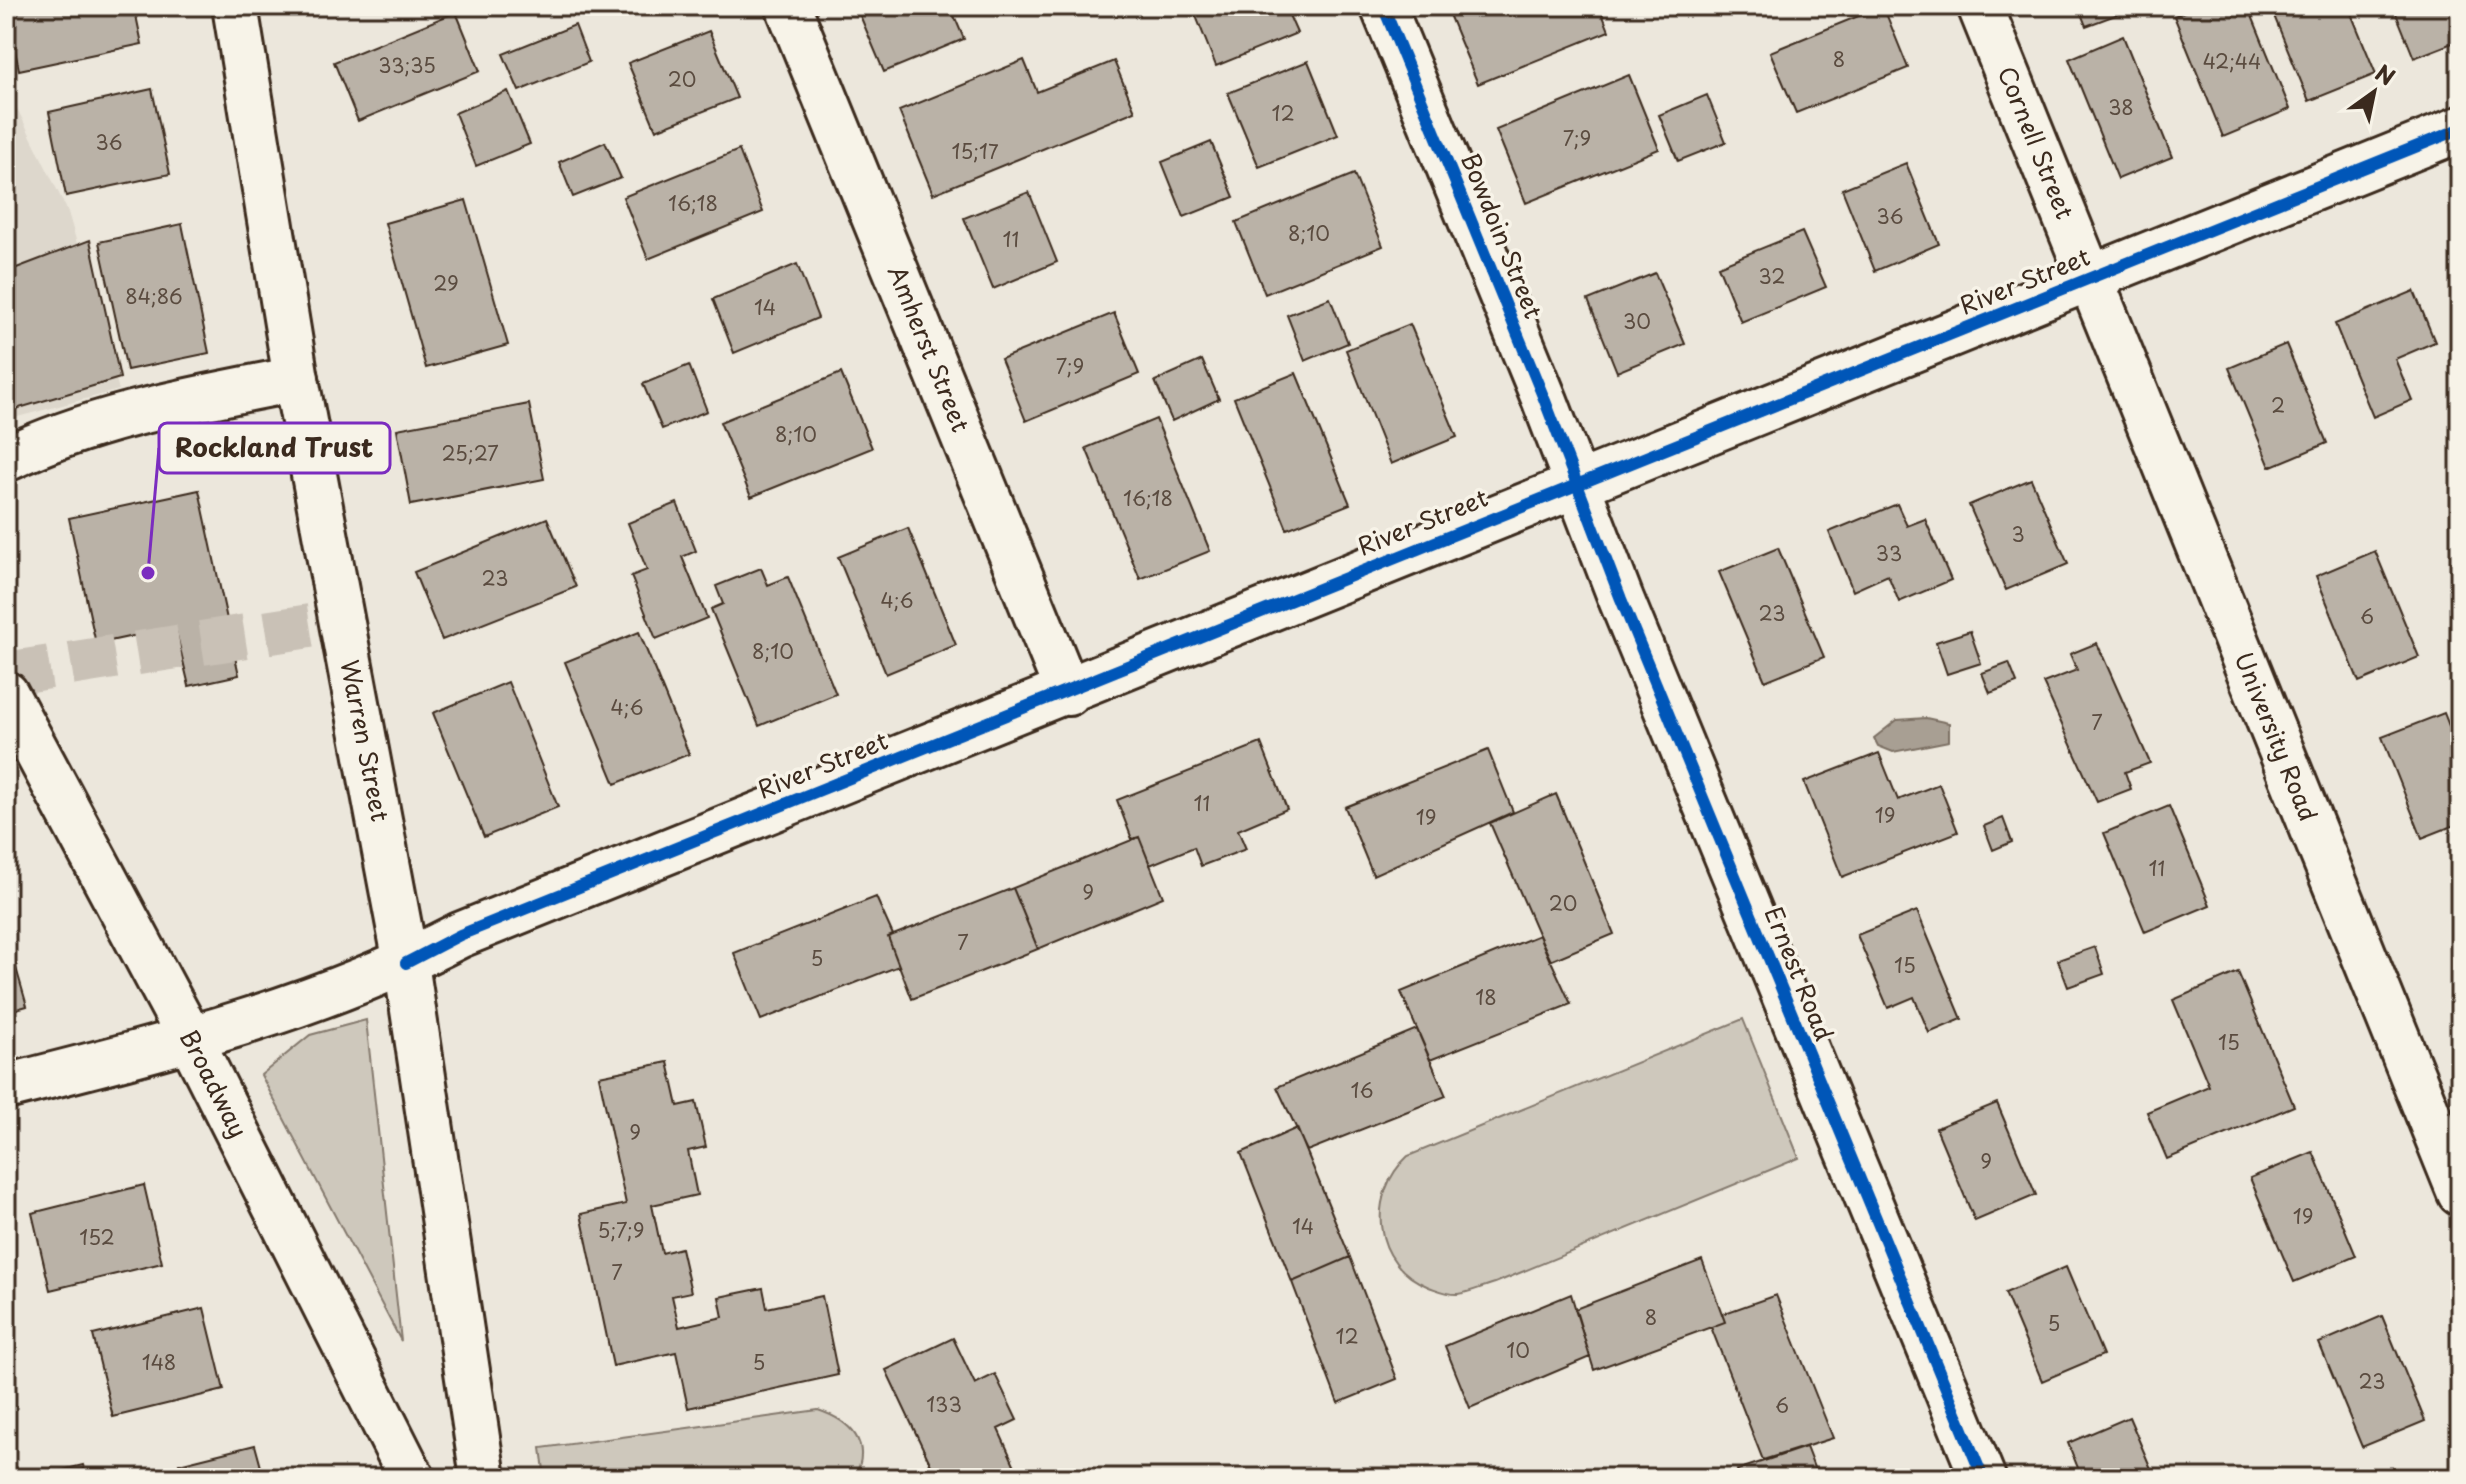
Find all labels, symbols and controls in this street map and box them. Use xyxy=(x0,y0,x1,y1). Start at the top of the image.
house number: 8 xyxy=(1833,44,1845,74)
house number: 42;44 xyxy=(2203,46,2261,76)
house number: 33;35 xyxy=(378,50,436,80)
north arrow xyxy=(2334,52,2414,132)
text: N xyxy=(2369,55,2402,93)
street label: Cornell Street xyxy=(1990,60,2084,224)
house number: 20 xyxy=(668,64,696,94)
house number: 38 xyxy=(2108,92,2134,122)
house number: 12 xyxy=(1271,98,1295,128)
house number: 7;9 xyxy=(1563,123,1591,153)
house number: 36 xyxy=(95,127,123,157)
house number: 15;17 xyxy=(951,136,999,166)
street label: Bowdoin Street xyxy=(1453,147,1553,324)
house number: 16;18 xyxy=(668,188,718,218)
house number: 36 xyxy=(1876,201,1904,231)
house number: 8;10 xyxy=(1288,218,1330,248)
house number: 11 xyxy=(1003,224,1019,254)
street label: River Street xyxy=(1954,238,2095,323)
street label: Amherst Street xyxy=(880,260,980,437)
house number: 32 xyxy=(1759,261,1785,291)
house number: 29 xyxy=(433,268,459,298)
house number: 84;86 xyxy=(125,281,183,311)
house number: 14 xyxy=(754,292,776,322)
house number: 30 xyxy=(1623,306,1651,336)
house number: 7;9 xyxy=(1056,351,1084,381)
house number: 2 xyxy=(2271,390,2285,420)
house number: 8;10 xyxy=(775,419,817,449)
callout: Rockland Trust xyxy=(159,423,390,473)
text: Rockland Trust xyxy=(175,427,373,466)
house number: 25;27 xyxy=(441,438,499,468)
street label: River Street xyxy=(1352,479,1493,564)
house number: 16;18 xyxy=(1123,483,1173,513)
house number: 3 xyxy=(2011,519,2025,549)
house number: 33 xyxy=(1876,538,1902,568)
house number: 23 xyxy=(481,563,509,593)
house number: 4;6 xyxy=(881,585,913,615)
house number: 23 xyxy=(1758,598,1786,628)
house number: 6 xyxy=(2360,601,2374,631)
house number: 8;10 xyxy=(752,636,794,666)
street label: University Road xyxy=(2227,646,2327,826)
street label: Warren Street xyxy=(333,657,399,825)
house number: 4;6 xyxy=(611,692,643,722)
house number: 7 xyxy=(2091,707,2103,737)
street label: River Street xyxy=(752,722,893,807)
house number: 11 xyxy=(1194,788,1210,818)
house number: 19 xyxy=(1875,800,1895,830)
house number: 19 xyxy=(1416,802,1436,832)
house number: 11 xyxy=(2149,853,2165,883)
house number: 9 xyxy=(1082,877,1094,907)
house number: 20 xyxy=(1549,888,1577,918)
street label: Ernest Road xyxy=(1757,901,1843,1046)
house number: 7 xyxy=(957,927,969,957)
house number: 5 xyxy=(811,943,823,973)
house number: 15 xyxy=(1894,950,1916,980)
house number: 18 xyxy=(1475,982,1497,1012)
street label: Broadway xyxy=(172,1023,257,1143)
house number: 15 xyxy=(2218,1027,2240,1057)
house number: 16 xyxy=(1351,1075,1374,1105)
house number: 9 xyxy=(629,1117,641,1147)
house number: 9 xyxy=(1980,1146,1992,1176)
house number: 19 xyxy=(2293,1201,2313,1231)
house number: 14 xyxy=(1292,1211,1314,1241)
house number: 5;7;9 xyxy=(598,1215,644,1245)
house number: 152 xyxy=(79,1222,115,1252)
house number: 7 xyxy=(611,1257,623,1287)
house number: 8 xyxy=(1645,1302,1657,1332)
house number: 5 xyxy=(2048,1308,2060,1338)
house number: 12 xyxy=(1335,1321,1359,1351)
house number: 10 xyxy=(1506,1335,1530,1365)
house number: 148 xyxy=(142,1347,176,1377)
house number: 5 xyxy=(753,1347,765,1377)
house number: 23 xyxy=(2358,1366,2386,1396)
house number: 133 xyxy=(926,1389,962,1419)
house number: 6 xyxy=(1775,1390,1789,1420)

